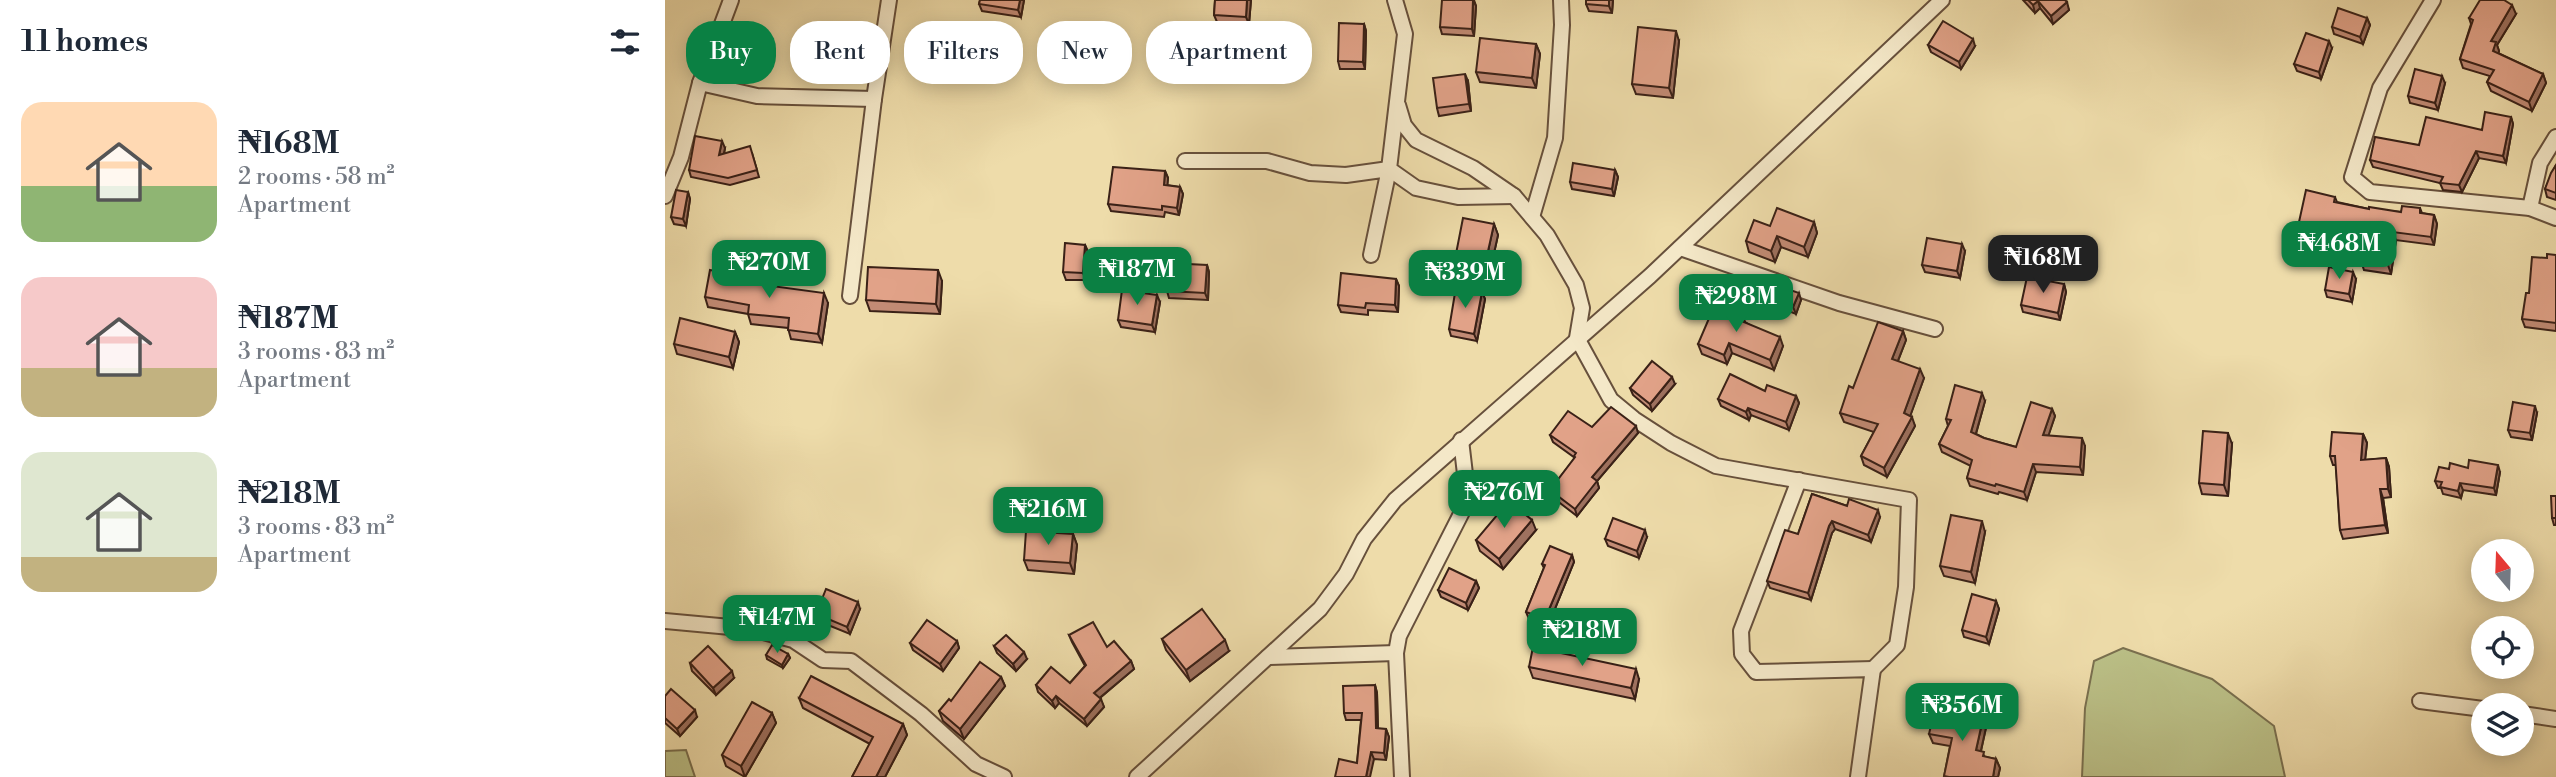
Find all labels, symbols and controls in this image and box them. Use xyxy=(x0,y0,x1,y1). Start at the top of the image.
chip: Buy xyxy=(686,21,776,84)
chip: Rent xyxy=(790,21,890,84)
chip: Filters xyxy=(904,21,1023,84)
chip: New xyxy=(1037,21,1132,84)
chip: Apartment xyxy=(1146,21,1312,84)
text: 11 homes xyxy=(21,23,148,61)
icon: filters xyxy=(606,23,644,61)
text: ₦168M xyxy=(238,125,339,163)
icon: home xyxy=(77,130,161,214)
text: 2 rooms · 58 m² xyxy=(238,163,395,191)
text: Apartment xyxy=(238,191,351,219)
pin: ₦468M xyxy=(2290,222,2388,281)
text: ₦468M xyxy=(2298,230,2380,258)
pin: ₦168M xyxy=(1994,236,2092,295)
pin: ₦270M xyxy=(720,240,818,300)
text: ₦168M xyxy=(2004,244,2082,272)
pin: ₦187M xyxy=(1088,247,1186,307)
text: ₦270M xyxy=(728,249,810,277)
pin: ₦339M xyxy=(1416,250,1514,310)
text: ₦187M xyxy=(1099,256,1175,284)
text: ₦339M xyxy=(1425,259,1505,287)
pin: ₦298M xyxy=(1687,274,1785,334)
text: ₦298M xyxy=(1695,283,1777,311)
text: ₦187M xyxy=(238,300,338,338)
icon: home xyxy=(77,305,161,389)
text: 3 rooms · 83 m² xyxy=(238,338,394,366)
text: Apartment xyxy=(238,366,351,394)
pin: ₦276M xyxy=(1455,470,1553,530)
text: ₦218M xyxy=(238,475,340,513)
text: ₦276M xyxy=(1464,479,1544,507)
icon: home xyxy=(77,480,161,564)
pin: ₦216M xyxy=(999,488,1097,547)
text: ₦216M xyxy=(1009,496,1087,524)
text: 3 rooms · 83 m² xyxy=(238,513,394,541)
north arrow xyxy=(2471,539,2534,602)
map controls xyxy=(2471,539,2534,756)
text: Apartment xyxy=(238,541,351,569)
pin: ₦147M xyxy=(728,596,826,655)
text: ₦147M xyxy=(739,604,815,632)
pin: ₦218M xyxy=(1533,608,1631,668)
button: locate xyxy=(2471,616,2534,679)
text: ₦218M xyxy=(1543,617,1621,645)
pin: ₦356M xyxy=(1913,684,2011,743)
text: ₦356M xyxy=(1921,692,2003,720)
button: layers xyxy=(2471,693,2534,756)

